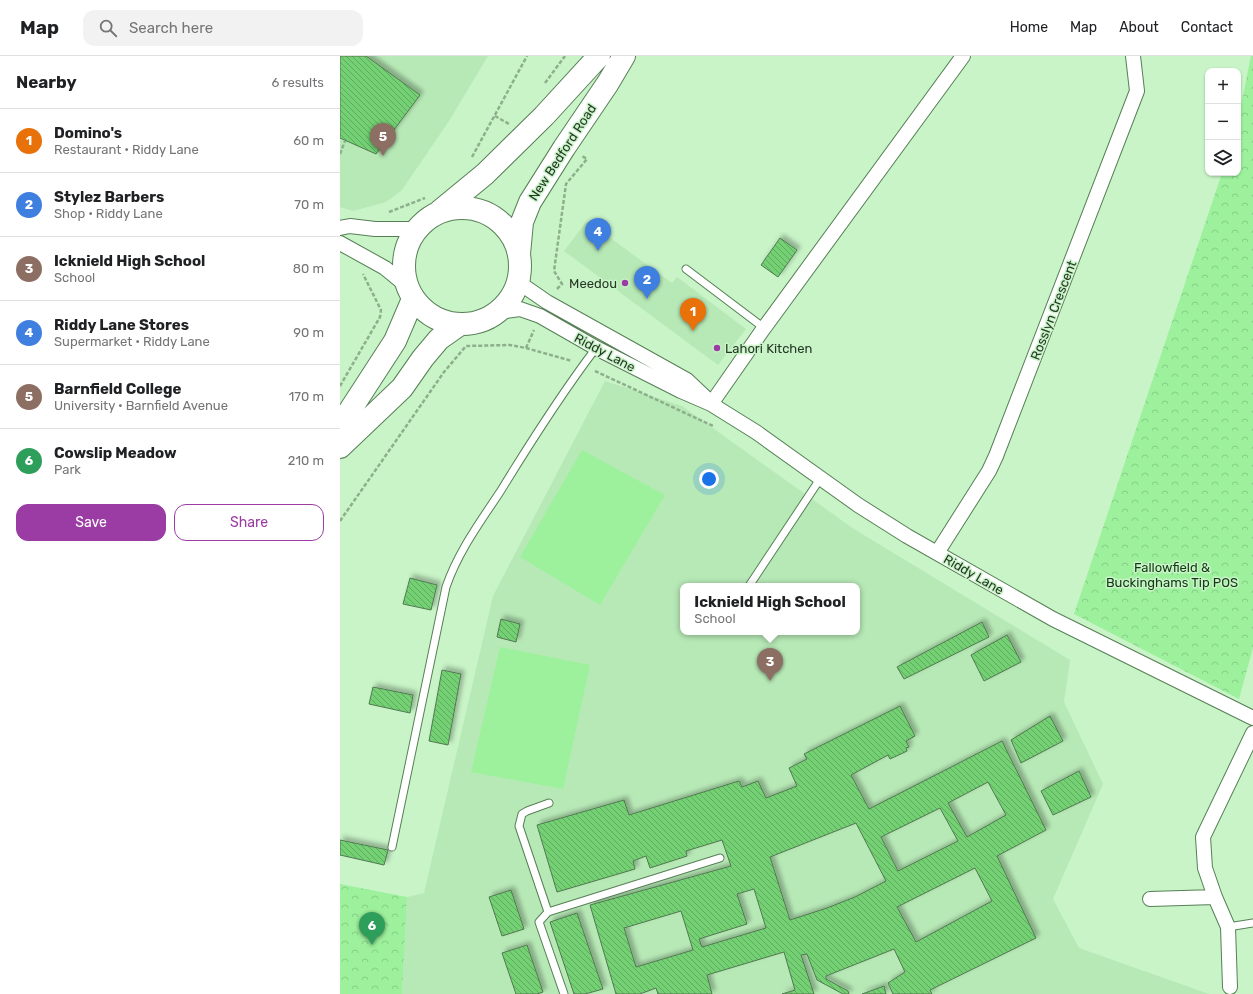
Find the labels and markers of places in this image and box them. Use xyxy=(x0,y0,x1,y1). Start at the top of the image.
pin: 5 xyxy=(370,123,396,156)
pin: 4 xyxy=(585,218,611,251)
pin: 2 xyxy=(634,266,660,299)
place label: Meedou xyxy=(569,276,617,291)
marker: Meedou xyxy=(620,278,630,288)
pin: 1 xyxy=(680,298,706,331)
place label: Lahori Kitchen xyxy=(725,341,812,356)
marker: Lahori Kitchen xyxy=(712,343,722,353)
pin: 3 xyxy=(757,648,783,681)
pin: 6 xyxy=(359,912,385,945)

